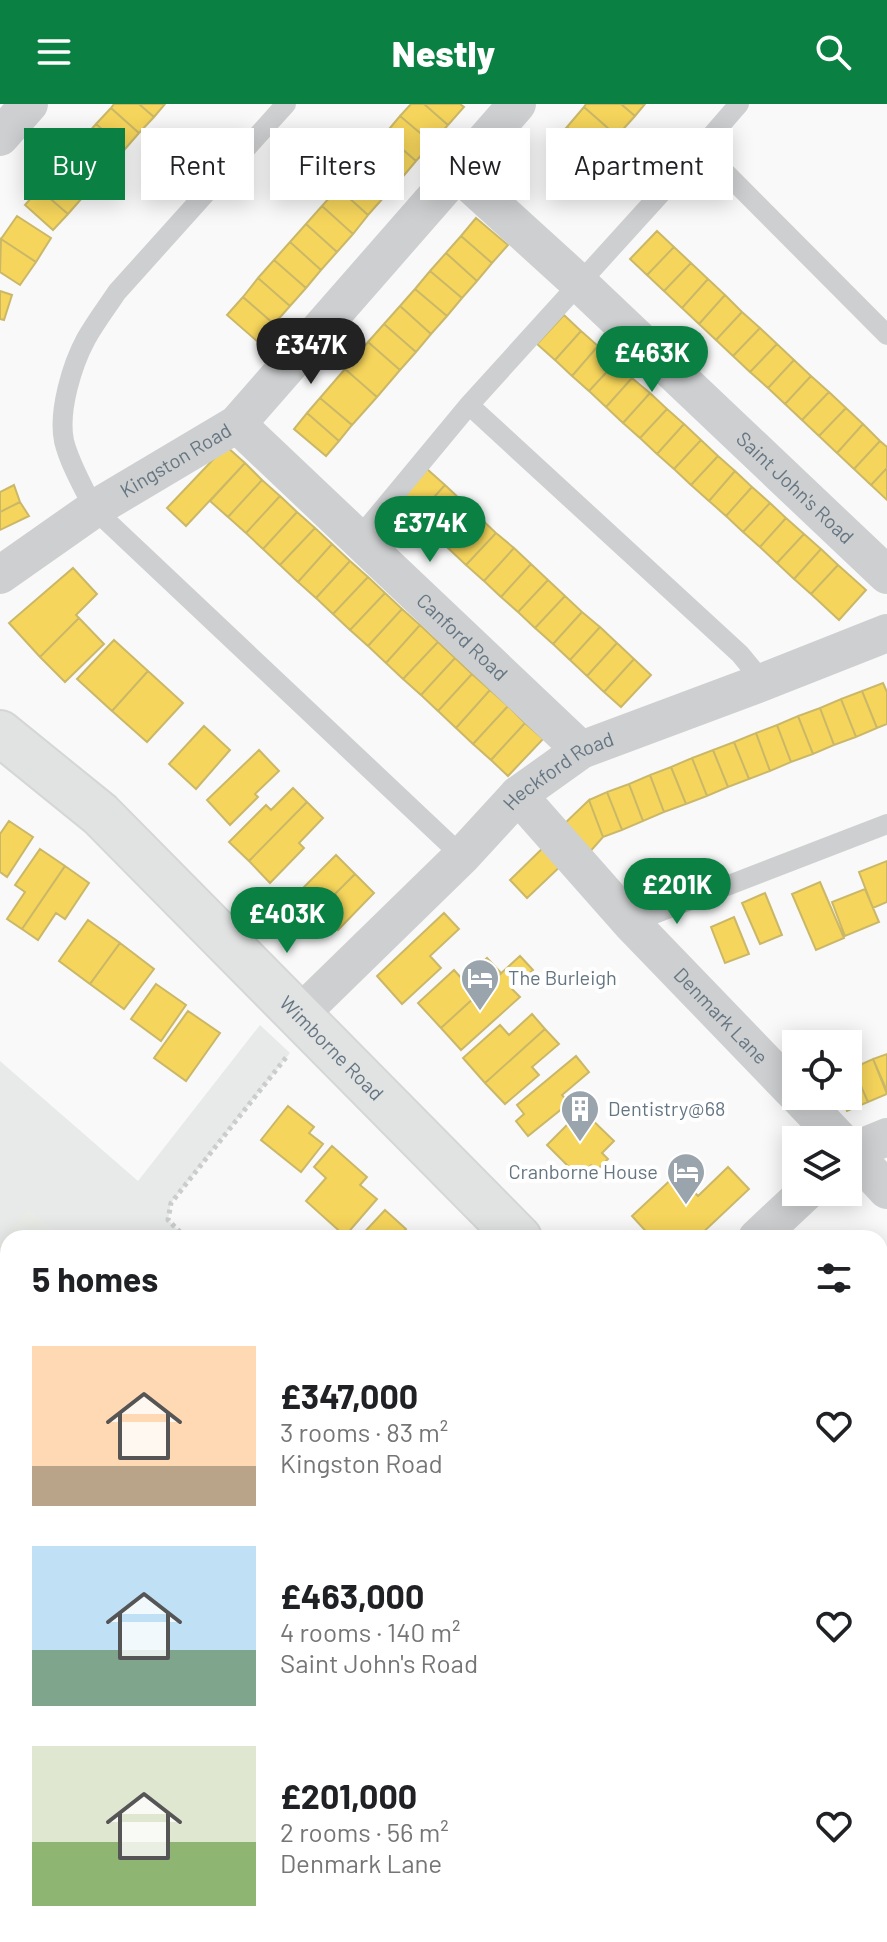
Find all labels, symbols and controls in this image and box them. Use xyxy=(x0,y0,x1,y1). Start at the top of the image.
icon: menu xyxy=(32,30,76,74)
icon: search xyxy=(811,30,855,74)
text: Nestly xyxy=(392,31,495,74)
chip: Buy xyxy=(24,128,125,200)
chip: Rent xyxy=(141,128,254,200)
chip: Filters xyxy=(270,128,404,200)
chip: New xyxy=(420,128,530,200)
chip: Apartment xyxy=(546,128,733,200)
pin: £347K xyxy=(255,318,367,386)
pin: £463K xyxy=(596,326,708,394)
text: £347K xyxy=(274,328,348,359)
text: £463K xyxy=(614,336,690,367)
street label: Kingston Road xyxy=(115,417,235,502)
street label: Saint John's Road xyxy=(732,426,859,548)
pin: £374K xyxy=(374,496,486,564)
text: £374K xyxy=(393,506,467,537)
street label: Canford Road xyxy=(412,588,513,685)
street label: Heckford Road xyxy=(497,726,617,814)
pin: £201K xyxy=(621,858,733,926)
text: £201K xyxy=(642,868,712,899)
pin: £403K xyxy=(231,887,343,955)
text: £403K xyxy=(249,897,325,928)
hotel icon: The Burleigh xyxy=(459,957,501,1012)
street label: Denmark Lane xyxy=(669,962,773,1069)
place label: The Burleigh xyxy=(508,965,617,989)
street label: Wimborne Road xyxy=(275,990,389,1105)
map controls xyxy=(782,1030,862,1206)
button: locate xyxy=(782,1030,862,1110)
building icon: Dentistry@68 xyxy=(559,1088,601,1143)
place label: Dentistry@68 xyxy=(608,1096,725,1120)
button: layers xyxy=(782,1126,862,1206)
hotel icon: Cranborne House xyxy=(665,1151,707,1206)
place label: Cranborne House xyxy=(508,1159,658,1183)
icon: filters xyxy=(812,1256,856,1300)
text: 5 homes xyxy=(32,1258,158,1299)
text: £347,000 xyxy=(280,1375,418,1416)
icon: home xyxy=(96,1378,192,1474)
icon: heart xyxy=(812,1404,856,1448)
text: 3 rooms · 83 m² xyxy=(280,1416,448,1447)
text: Kingston Road xyxy=(280,1447,443,1478)
text: £463,000 xyxy=(280,1575,424,1616)
icon: home xyxy=(96,1578,192,1674)
icon: heart xyxy=(812,1604,856,1648)
text: 4 rooms · 140 m² xyxy=(280,1616,460,1647)
text: Saint John's Road xyxy=(280,1647,478,1678)
text: £201,000 xyxy=(280,1775,417,1816)
icon: home xyxy=(96,1778,192,1874)
icon: heart xyxy=(812,1804,856,1848)
text: 2 rooms · 56 m² xyxy=(280,1816,449,1847)
text: Denmark Lane xyxy=(280,1847,442,1878)

